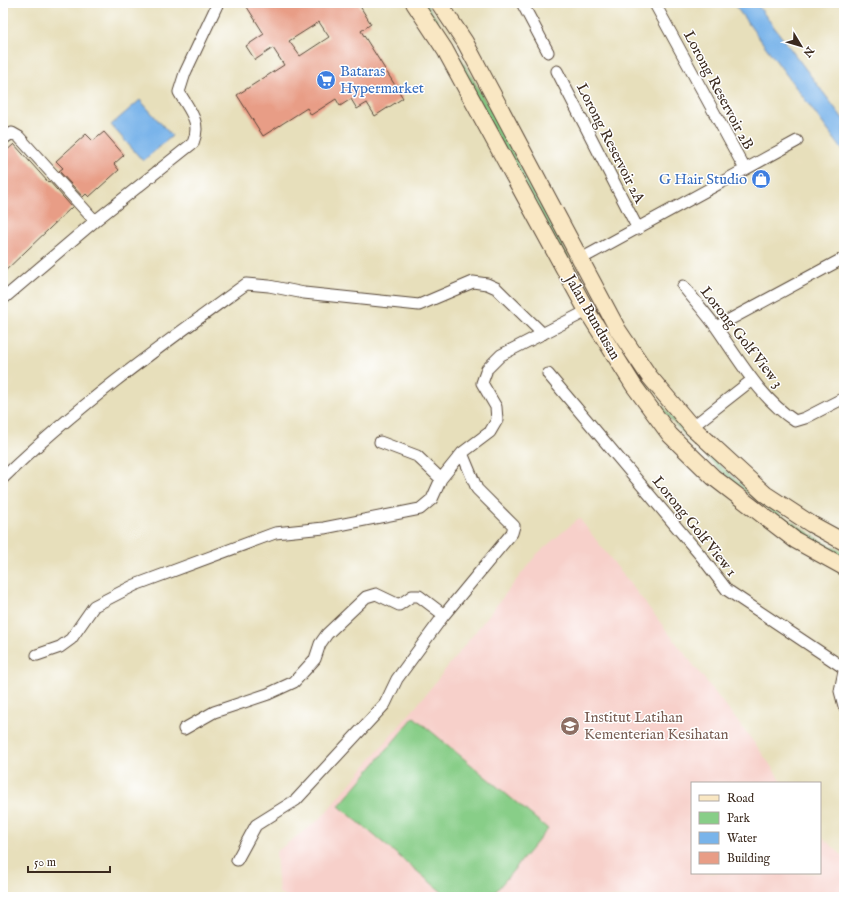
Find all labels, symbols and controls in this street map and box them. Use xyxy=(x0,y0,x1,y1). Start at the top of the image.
north arrow xyxy=(781,26,821,66)
street label: Lorong Reservoir 2B xyxy=(679,28,758,153)
text: N xyxy=(799,43,817,60)
place label: Bataras Hypermarket xyxy=(340,62,424,98)
supermarket icon: Bataras Hypermarket xyxy=(315,69,337,91)
street label: Lorong Reservoir 2A xyxy=(572,80,649,207)
shop icon: G Hair Studio xyxy=(750,168,772,190)
place label: G Hair Studio xyxy=(659,170,747,189)
street label: Jalan Bundusan xyxy=(560,270,625,363)
street label: Lorong Golf View 3 xyxy=(696,283,787,392)
street label: Lorong Golf View 1 xyxy=(648,472,741,580)
place label: Institut Latihan Kementerian Kesihatan xyxy=(584,708,729,744)
school or university icon: Institut Latihan Kementerian Kesihatan xyxy=(559,715,581,737)
legend xyxy=(691,782,821,874)
text: Road xyxy=(727,791,755,806)
text: Park xyxy=(727,811,750,826)
text: Water xyxy=(727,831,758,846)
scale bar xyxy=(28,848,110,874)
text: Building xyxy=(727,851,771,866)
text: 50 m xyxy=(34,855,56,870)

